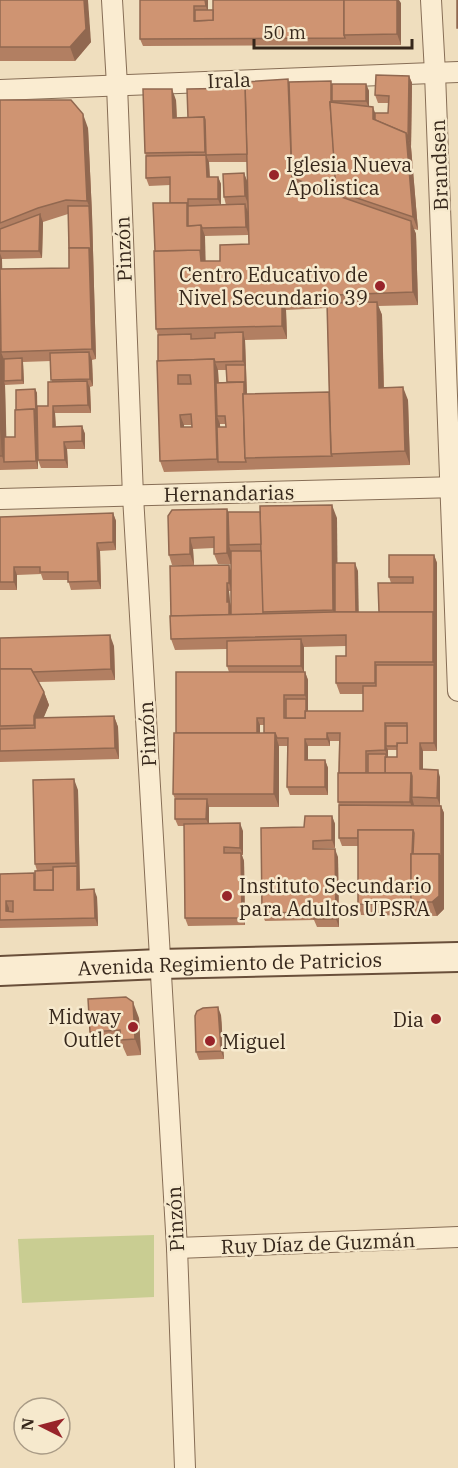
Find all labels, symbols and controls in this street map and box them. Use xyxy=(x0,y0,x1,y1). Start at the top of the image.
scale bar xyxy=(254,12,412,50)
text: 50 m xyxy=(263,21,306,44)
street label: Irala xyxy=(207,66,251,94)
street label: Brandsen xyxy=(424,119,454,211)
place label: Iglesia Nueva Apolistica xyxy=(286,151,412,201)
marker: Iglesia Nueva Apolistica xyxy=(267,168,281,182)
street label: Pinzón xyxy=(108,216,138,282)
place label: Centro Educativo de Nivel Secundario 39 xyxy=(178,261,368,311)
marker: Centro Educativo de Nivel Secundario 39 xyxy=(373,279,387,293)
street label: Hernandarias xyxy=(163,478,295,508)
street label: Pinzón xyxy=(132,700,162,767)
place label: Instituto Secundario para Adultos UPSRA xyxy=(239,872,432,922)
marker: Instituto Secundario para Adultos UPSRA xyxy=(220,889,234,903)
street label: Avenida Regimiento de Patricios xyxy=(77,945,382,981)
place label: Midway Outlet xyxy=(48,1003,121,1053)
place label: Dia xyxy=(393,1006,424,1033)
marker: Dia xyxy=(429,1012,443,1026)
marker: Midway Outlet xyxy=(126,1020,140,1034)
place label: Miguel xyxy=(222,1028,286,1055)
marker: Miguel xyxy=(203,1034,217,1048)
street label: Pinzón xyxy=(160,1185,190,1252)
street label: Ruy Díaz de Guzmán xyxy=(220,1226,416,1260)
north arrow xyxy=(12,1396,72,1456)
text: N xyxy=(16,1417,38,1432)

